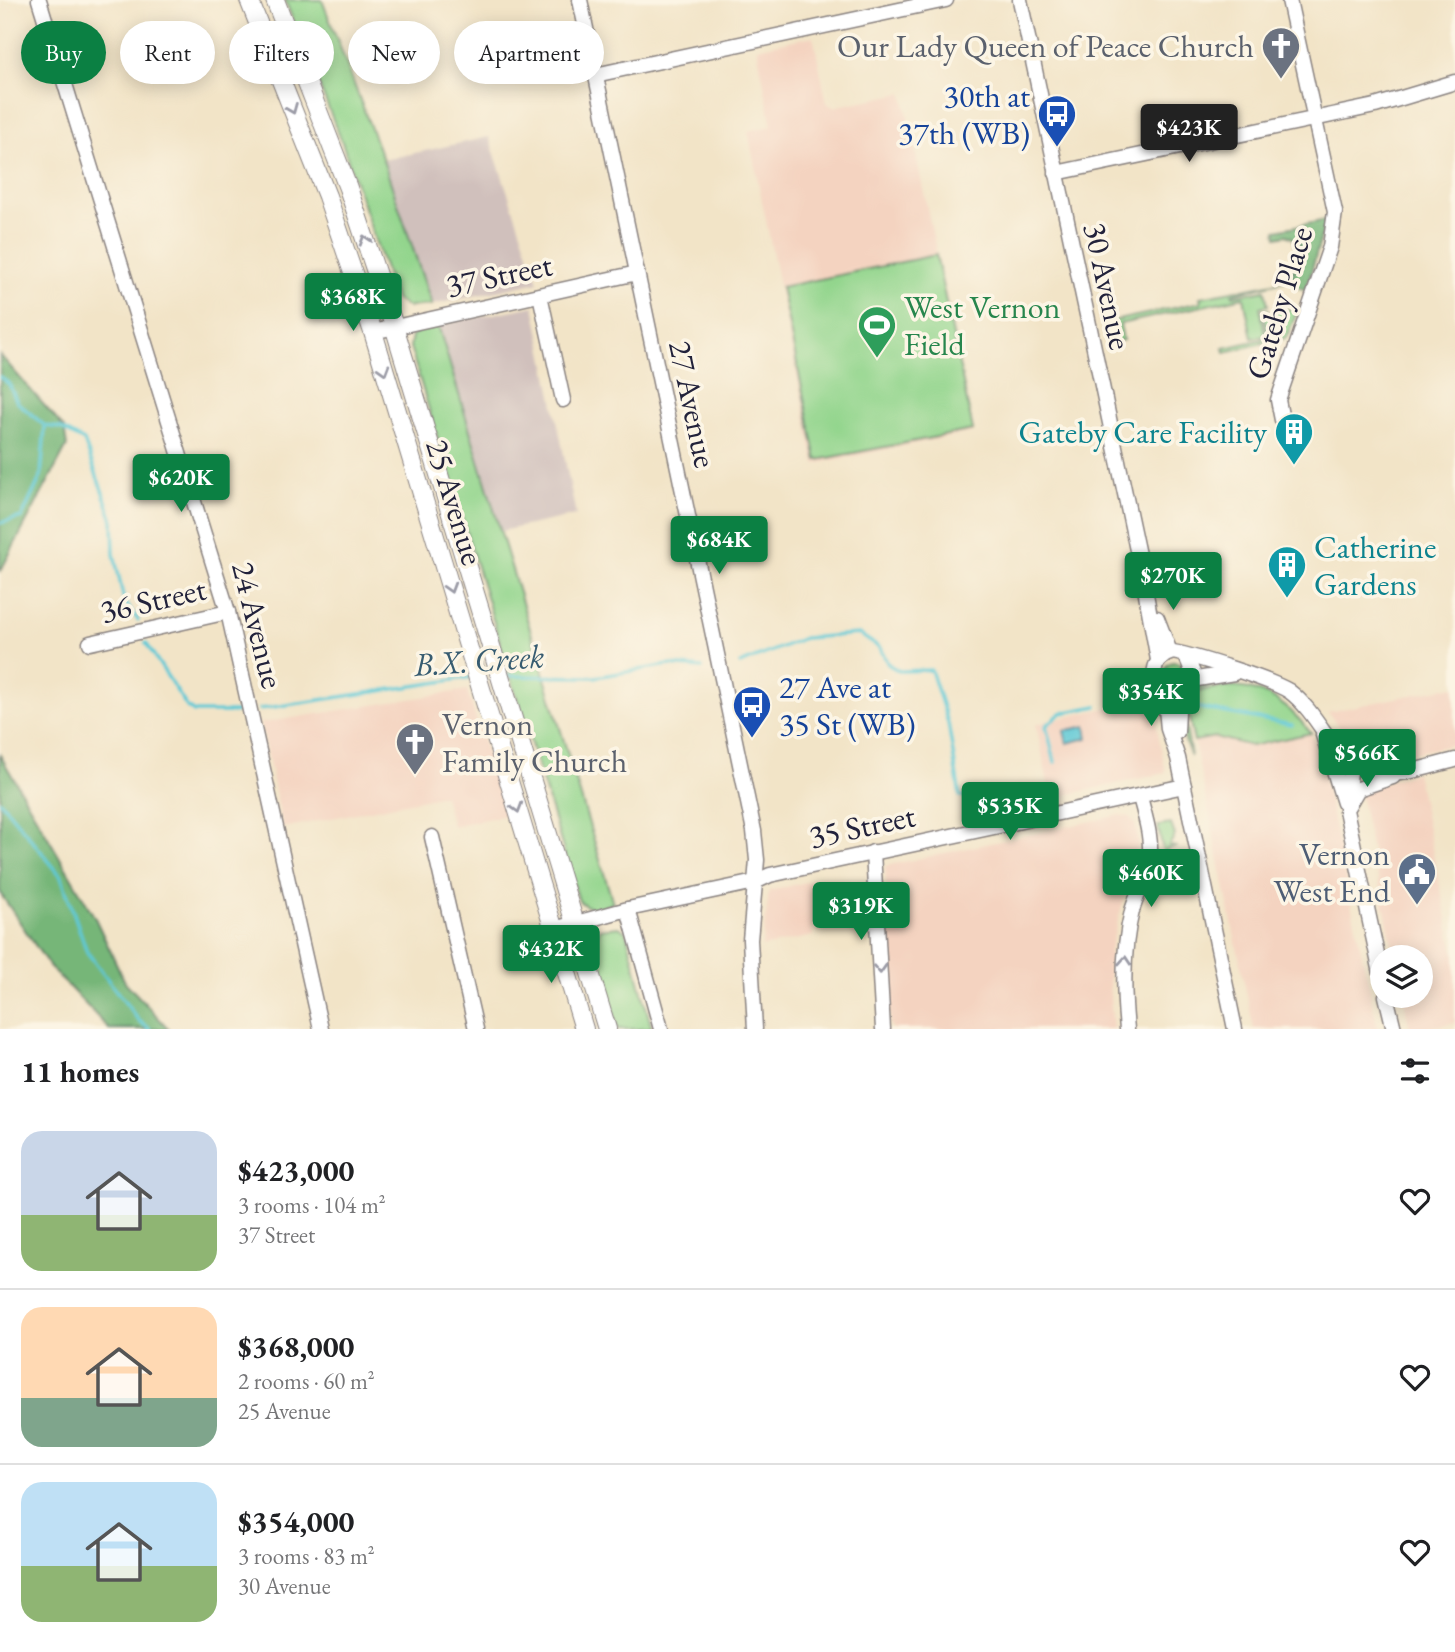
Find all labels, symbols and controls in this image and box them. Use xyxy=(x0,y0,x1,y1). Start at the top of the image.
chip: Buy xyxy=(21,21,106,84)
chip: Rent xyxy=(120,21,215,84)
chip: Filters xyxy=(229,21,334,84)
chip: New xyxy=(348,21,440,84)
chip: Apartment xyxy=(454,21,604,84)
place label: Our Lady Queen of Peace Church xyxy=(837,25,1254,67)
church icon: Our Lady Queen of Peace Church xyxy=(1260,25,1302,80)
place label: 30th at 37th (WB) xyxy=(898,75,1030,154)
bus stop icon: 30th at 37th (WB) xyxy=(1036,93,1078,148)
one-way arrow xyxy=(284,102,298,114)
pin: $423K xyxy=(1140,104,1238,164)
text: $423K xyxy=(1157,112,1221,142)
street label: 30 Avenue xyxy=(1074,219,1142,353)
street label: Gateby Place xyxy=(1236,221,1322,385)
one-way arrow xyxy=(359,235,373,247)
street label: 37 Street xyxy=(442,243,556,307)
pin: $368K xyxy=(304,274,402,333)
text: $368K xyxy=(321,281,385,311)
place label: West Vernon Field xyxy=(904,286,1061,365)
sports icon: West Vernon Field xyxy=(856,304,898,359)
street label: 27 Avenue xyxy=(659,337,727,471)
one-way arrow xyxy=(376,363,391,375)
place label: Gateby Care Facility xyxy=(1019,411,1268,453)
building icon: Gateby Care Facility xyxy=(1273,411,1315,466)
street label: 25 Avenue xyxy=(416,434,494,570)
pin: $620K xyxy=(132,454,230,514)
text: $620K xyxy=(149,462,213,492)
pin: $684K xyxy=(670,516,768,576)
text: $684K xyxy=(687,524,751,554)
place label: Catherine Gardens xyxy=(1314,526,1436,605)
building icon: Catherine Gardens xyxy=(1266,544,1308,599)
pin: $270K xyxy=(1124,552,1222,612)
street label: 24 Avenue xyxy=(222,557,294,693)
text: $270K xyxy=(1141,560,1205,590)
street label: 36 Street xyxy=(96,567,210,633)
one-way arrow xyxy=(442,581,457,593)
water label: B.X. Creek xyxy=(411,634,546,686)
place label: 27 Ave at 35 St (WB) xyxy=(779,666,916,745)
pin: $354K xyxy=(1102,668,1200,728)
text: $354K xyxy=(1119,676,1183,706)
bus stop icon: 27 Ave at 35 St (WB) xyxy=(731,684,773,739)
place label: Vernon Family Church xyxy=(442,703,627,782)
church icon: Vernon Family Church xyxy=(394,721,436,776)
pin: $566K xyxy=(1318,730,1416,789)
text: $566K xyxy=(1335,737,1399,767)
pin: $535K xyxy=(961,782,1059,842)
text: $535K xyxy=(978,790,1042,820)
street label: 35 Street xyxy=(805,794,919,858)
one-way arrow xyxy=(508,801,523,813)
place label: Vernon West End xyxy=(1273,833,1391,912)
pin: $460K xyxy=(1102,850,1200,909)
public building icon: Vernon West End xyxy=(1396,851,1438,906)
text: $460K xyxy=(1119,857,1183,887)
pin: $319K xyxy=(812,883,910,942)
text: $319K xyxy=(829,890,893,920)
pin: $432K xyxy=(502,926,600,985)
text: $432K xyxy=(519,933,583,963)
map controls xyxy=(1370,945,1433,1008)
button: layers xyxy=(1370,945,1433,1008)
one-way arrow xyxy=(1117,955,1132,966)
one-way arrow xyxy=(872,964,887,975)
text: 11 homes xyxy=(21,1052,139,1091)
icon: filters xyxy=(1396,1052,1434,1090)
text: $423,000 xyxy=(238,1151,354,1190)
icon: home xyxy=(77,1159,161,1243)
icon: heart xyxy=(1396,1182,1434,1220)
text: 3 rooms · 104 m² xyxy=(238,1190,386,1220)
text: 37 Street xyxy=(238,1220,315,1250)
text: $368,000 xyxy=(238,1327,354,1366)
icon: home xyxy=(77,1335,161,1419)
icon: heart xyxy=(1396,1358,1434,1396)
text: 2 rooms · 60 m² xyxy=(238,1366,375,1396)
text: 25 Avenue xyxy=(238,1396,331,1426)
text: $354,000 xyxy=(238,1502,354,1541)
icon: home xyxy=(77,1510,161,1594)
icon: heart xyxy=(1396,1533,1434,1571)
text: 3 rooms · 83 m² xyxy=(238,1541,375,1571)
text: 30 Avenue xyxy=(238,1571,331,1601)

